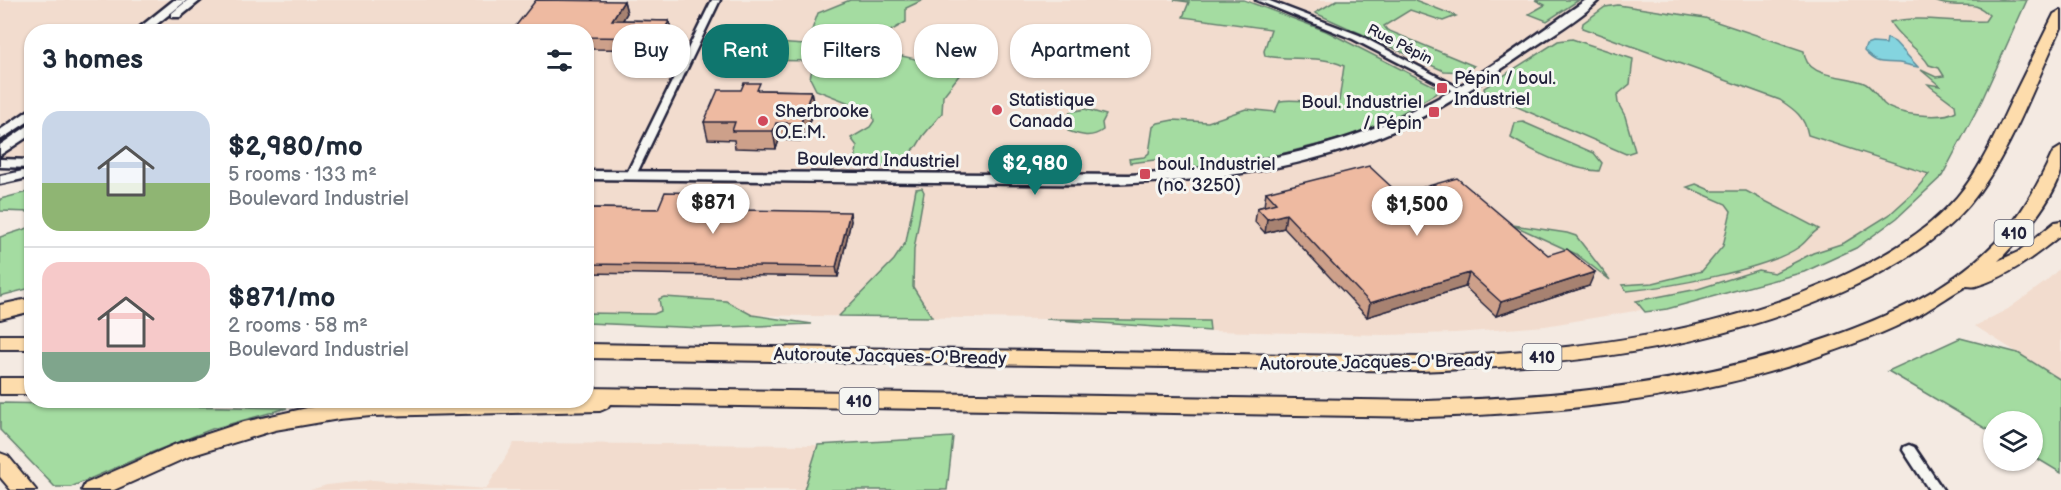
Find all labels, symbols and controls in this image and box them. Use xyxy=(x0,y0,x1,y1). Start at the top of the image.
street label: Rue Pépin xyxy=(1364,20,1436,69)
chip: Buy xyxy=(612,24,690,78)
chip: Rent xyxy=(702,24,789,78)
chip: Filters xyxy=(801,24,902,78)
chip: New xyxy=(914,24,998,78)
chip: Apartment xyxy=(1010,24,1151,78)
icon: filters xyxy=(543,44,576,77)
text: 3 homes xyxy=(42,45,143,76)
place label: Pépin / boul. Industriel xyxy=(1454,68,1556,110)
marker: Pépin / boul. Industriel xyxy=(1435,81,1449,95)
place label: Statistique Canada xyxy=(1009,90,1095,132)
place label: Boul. Industriel / Pépin xyxy=(1301,92,1422,134)
place label: Sherbrooke O.E.M. xyxy=(775,101,869,143)
marker: Statistique Canada xyxy=(990,103,1004,117)
marker: Boul. Industriel / Pépin xyxy=(1427,105,1441,119)
marker: Sherbrooke O.E.M. xyxy=(756,114,770,128)
text: $2,980/mo xyxy=(228,132,363,163)
icon: home xyxy=(90,135,162,207)
pin: $2,980 xyxy=(986,145,1084,196)
street label: Boulevard Industriel xyxy=(796,149,960,172)
text: $2,980 xyxy=(1002,152,1068,176)
place label: boul. Industriel (no. 3250) xyxy=(1157,154,1276,196)
text: 5 rooms · 133 m² xyxy=(228,163,377,187)
marker: boul. Industriel (no. 3250) xyxy=(1138,167,1152,181)
pin: $871 xyxy=(677,184,749,235)
pin: $1,500 xyxy=(1368,186,1466,237)
text: Boulevard Industriel xyxy=(228,187,409,211)
text: $871 xyxy=(691,191,735,215)
text: $1,500 xyxy=(1386,193,1448,217)
road number: 410 xyxy=(1994,220,2034,246)
text: $871/mo xyxy=(228,283,335,314)
icon: home xyxy=(90,286,162,358)
text: 2 rooms · 58 m² xyxy=(228,314,368,338)
text: Boulevard Industriel xyxy=(228,338,409,362)
street label: Autoroute Jacques-O'Bready xyxy=(773,344,1007,369)
road number: 410 xyxy=(1522,344,1562,370)
street label: Autoroute Jacques-O'Bready xyxy=(1259,350,1493,375)
road number: 410 xyxy=(840,388,878,414)
map controls xyxy=(1983,411,2043,471)
button: layers xyxy=(1983,411,2043,471)

